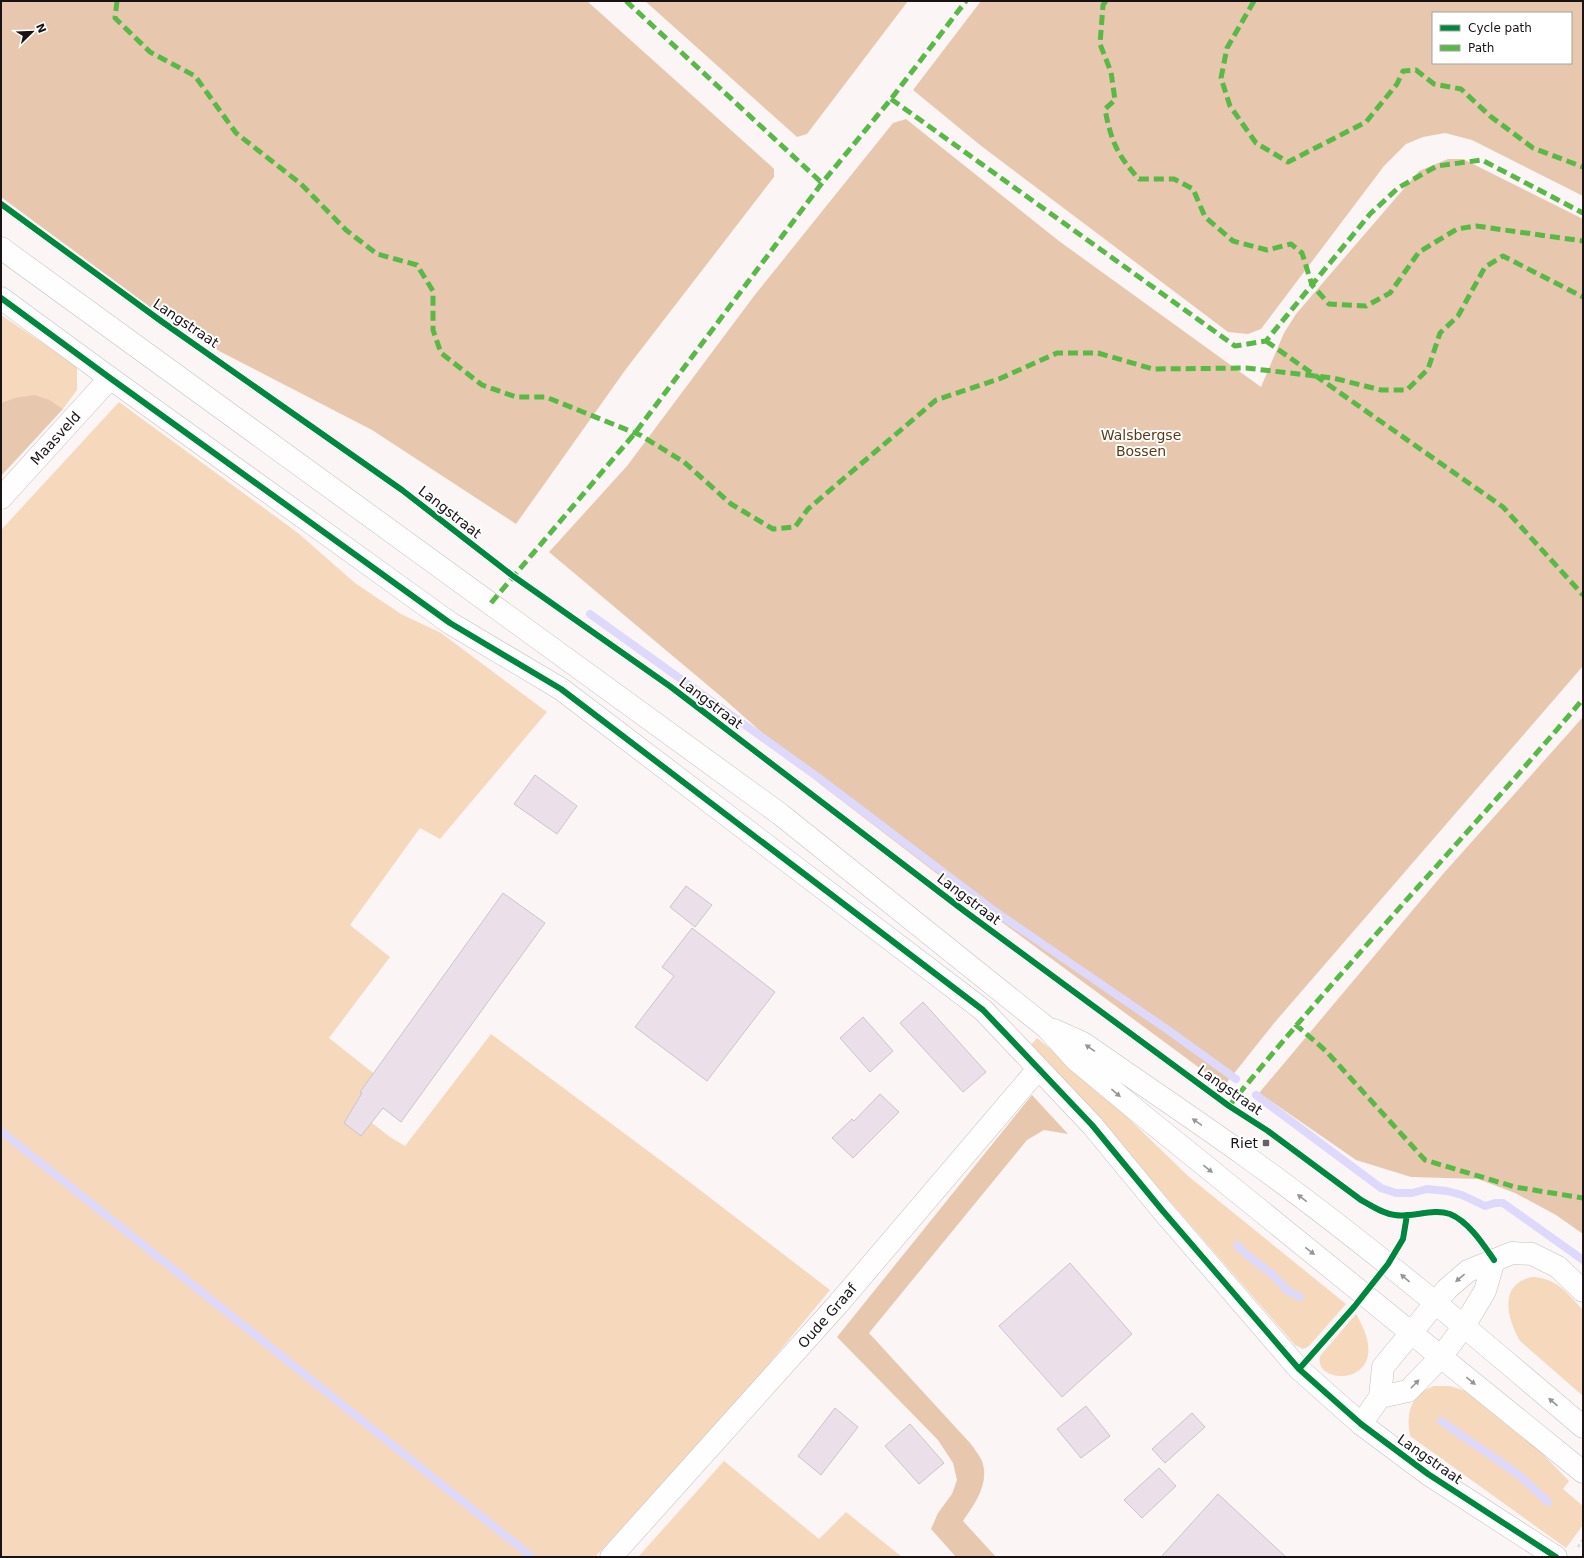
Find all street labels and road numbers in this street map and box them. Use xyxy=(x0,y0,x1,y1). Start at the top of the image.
street label: Langstraat xyxy=(150,295,222,351)
street label: Maasveld xyxy=(27,408,84,468)
street label: Langstraat xyxy=(415,483,485,542)
street label: Langstraat xyxy=(676,674,746,732)
street label: Langstraat xyxy=(934,870,1004,928)
street label: Langstraat xyxy=(1195,1062,1266,1118)
street label: Oude Graaf xyxy=(794,1279,861,1351)
street label: Langstraat xyxy=(1395,1431,1466,1487)

